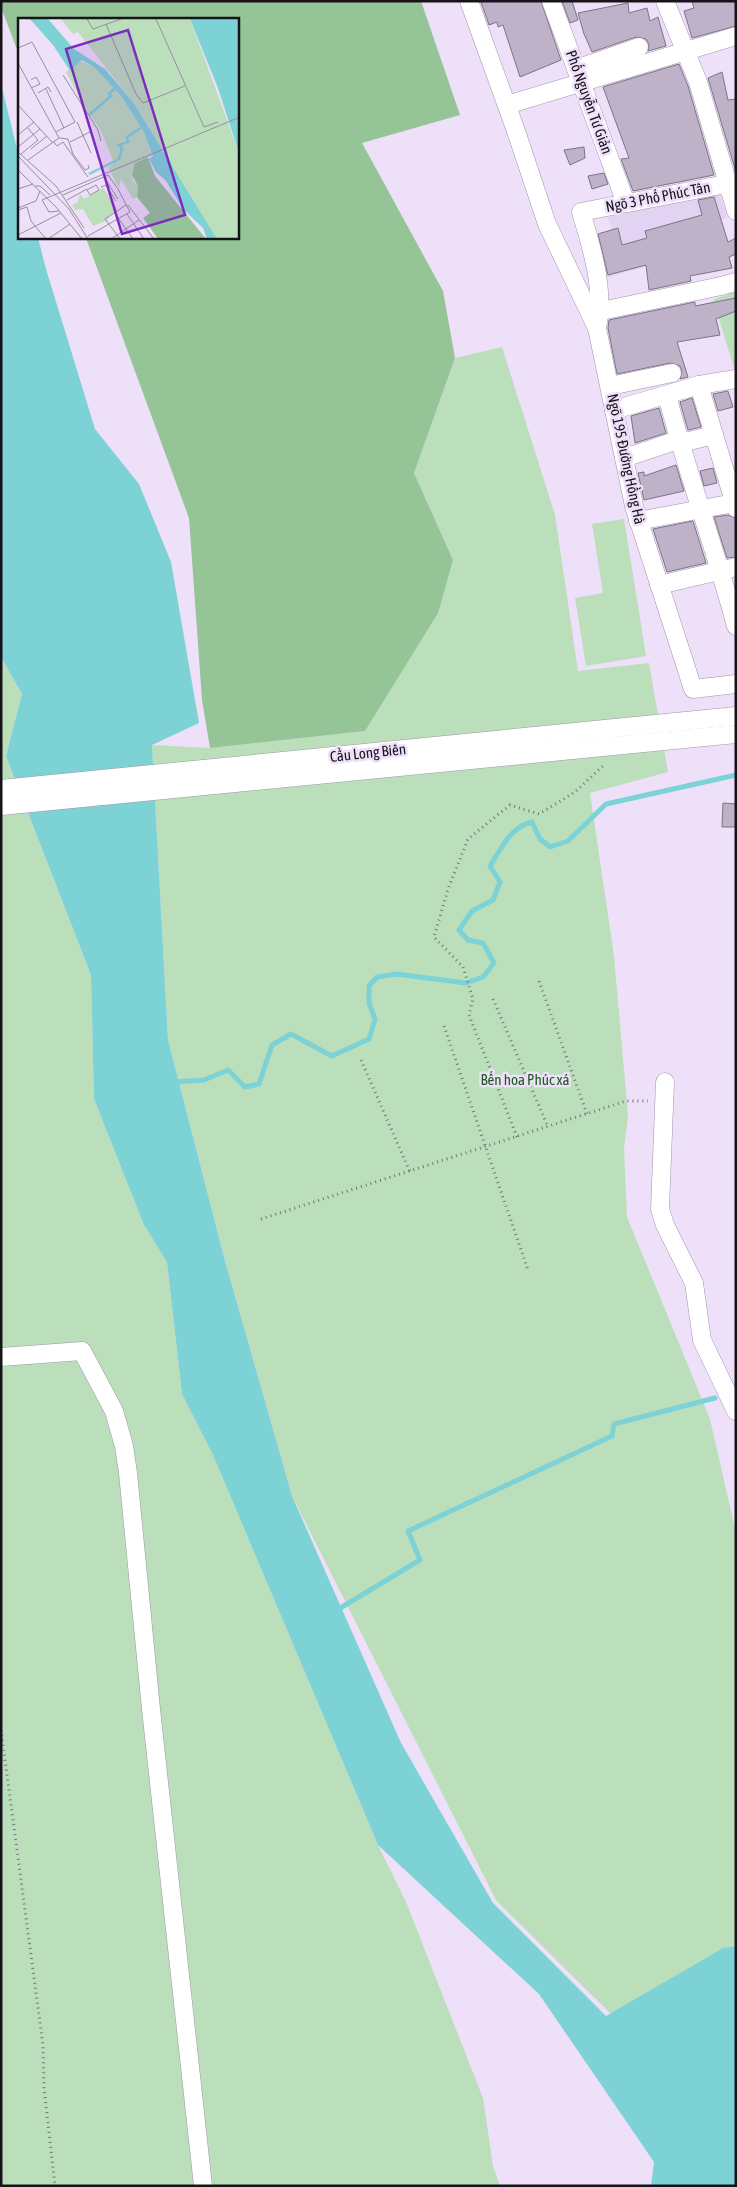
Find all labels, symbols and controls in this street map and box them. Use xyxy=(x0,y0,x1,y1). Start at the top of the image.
inset map xyxy=(18,18,239,239)
street label: Phố Nguyễn Tư Giản xyxy=(563,48,616,156)
street label: Ngõ 3 Phố Phúc Tân xyxy=(604,178,712,215)
street label: Ngõ 195 Đường Hồng Hà xyxy=(604,392,649,526)
street label: Cầu Long Biên xyxy=(329,740,407,765)
park label: Bến hoa Phúc xá xyxy=(480,1071,570,1088)

